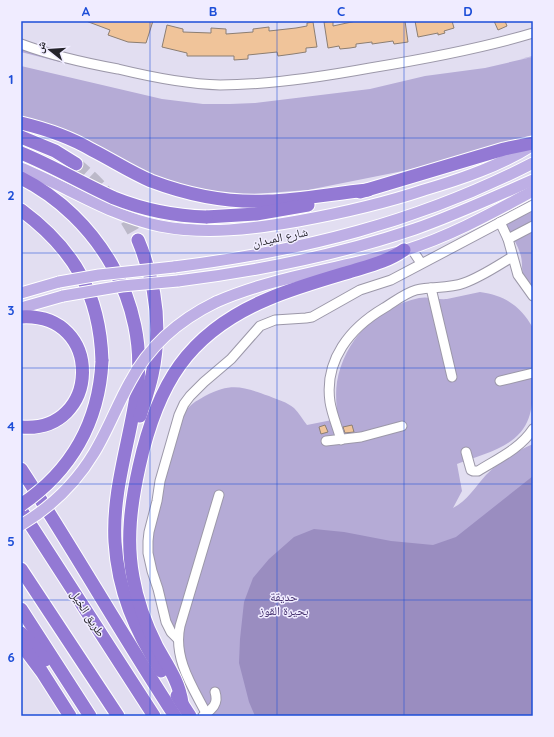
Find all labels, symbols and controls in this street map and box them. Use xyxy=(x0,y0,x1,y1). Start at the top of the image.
text: A xyxy=(82,3,91,19)
text: B xyxy=(209,3,217,19)
text: C xyxy=(337,3,345,19)
text: D xyxy=(463,3,473,19)
north arrow xyxy=(30,30,70,70)
text: ش xyxy=(32,39,50,55)
text: 1 xyxy=(8,71,14,87)
text: 2 xyxy=(7,187,15,203)
street label: شارع الميدان xyxy=(251,224,309,251)
text: 3 xyxy=(8,302,15,318)
text: 4 xyxy=(7,418,15,434)
text: 5 xyxy=(7,533,15,549)
street label: طريق الخيل xyxy=(67,587,109,639)
park label: حديقة بحيرة القوز xyxy=(259,589,308,618)
text: 6 xyxy=(7,649,15,665)

